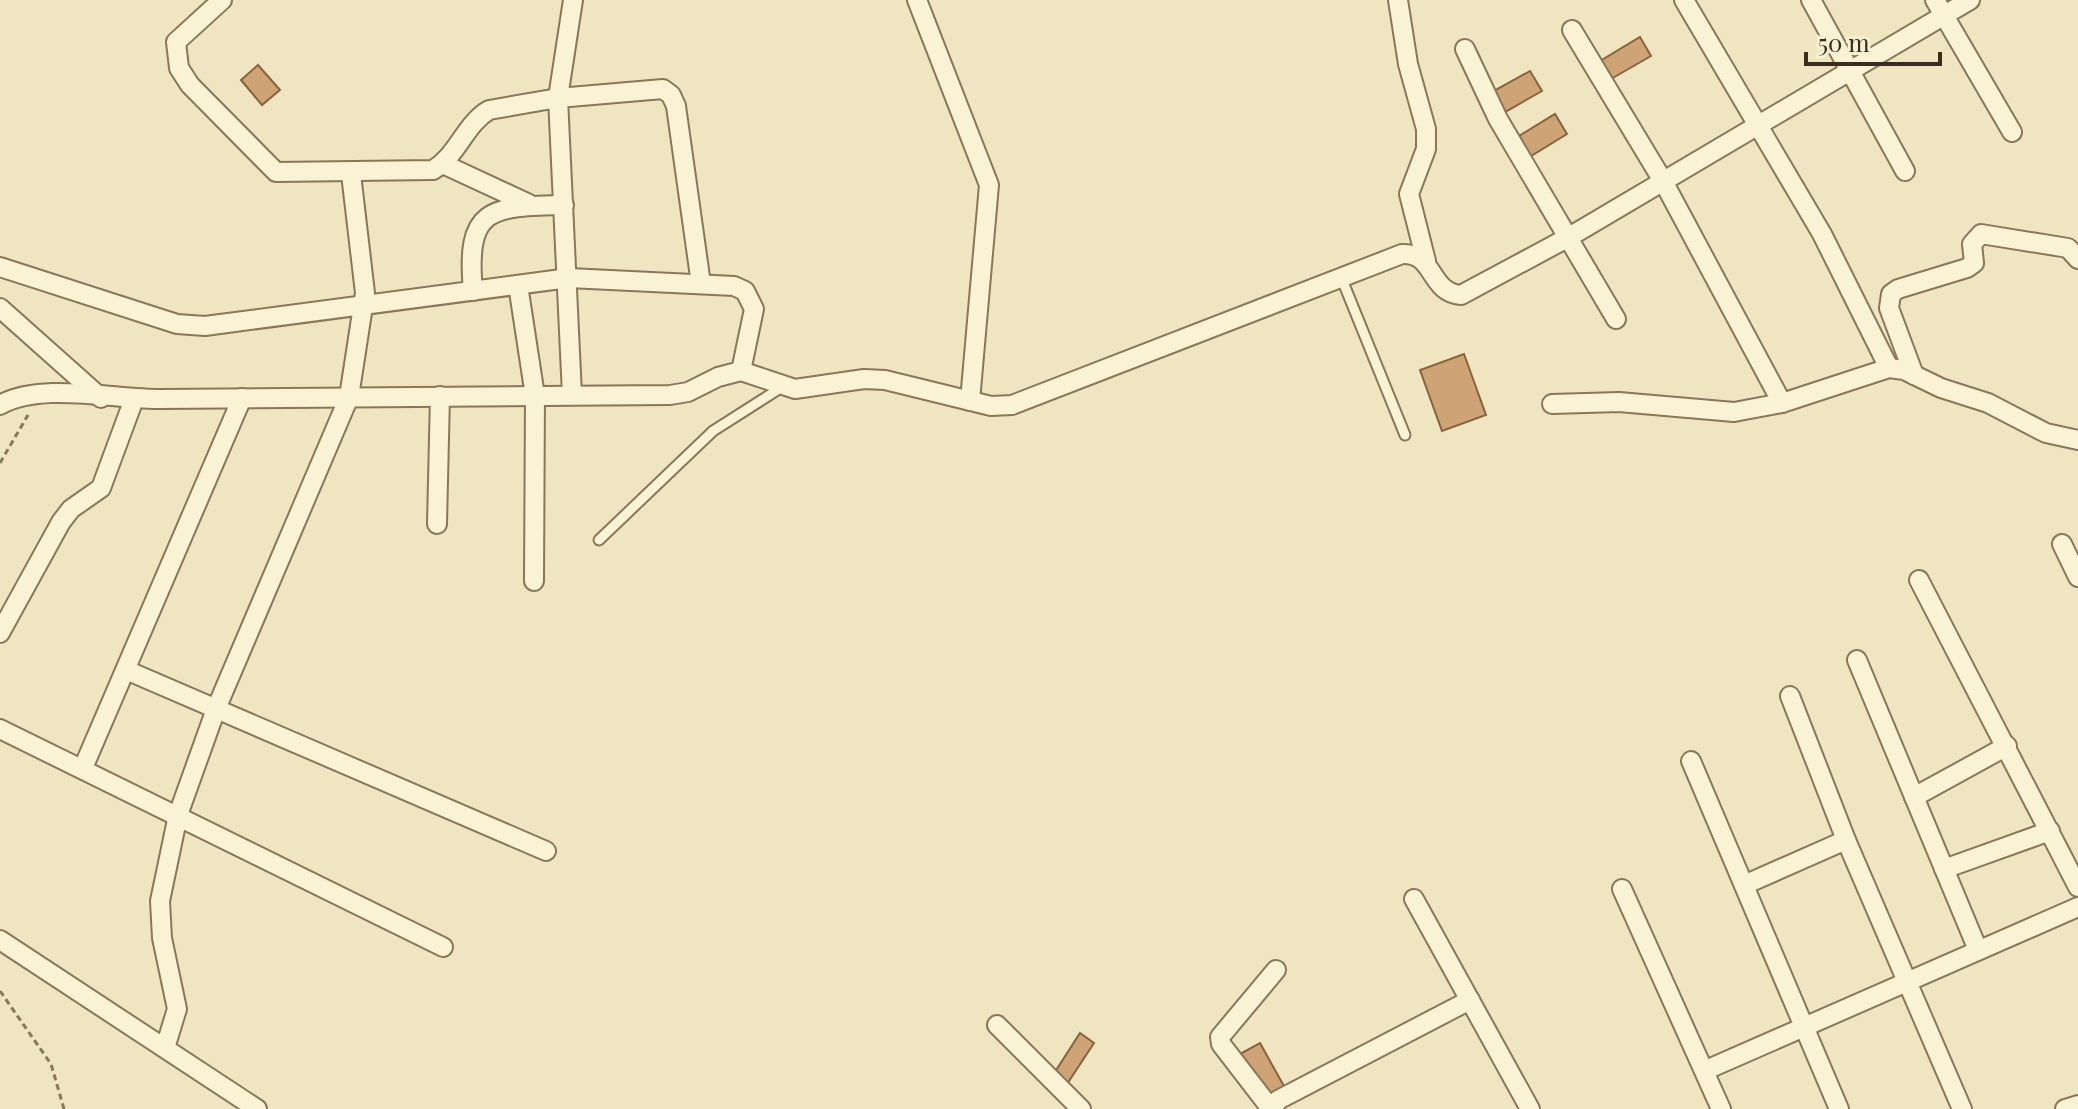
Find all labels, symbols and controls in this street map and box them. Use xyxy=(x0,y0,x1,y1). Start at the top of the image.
scale bar xyxy=(1806,16,1940,66)
text: 50 m xyxy=(1818,26,1870,58)

